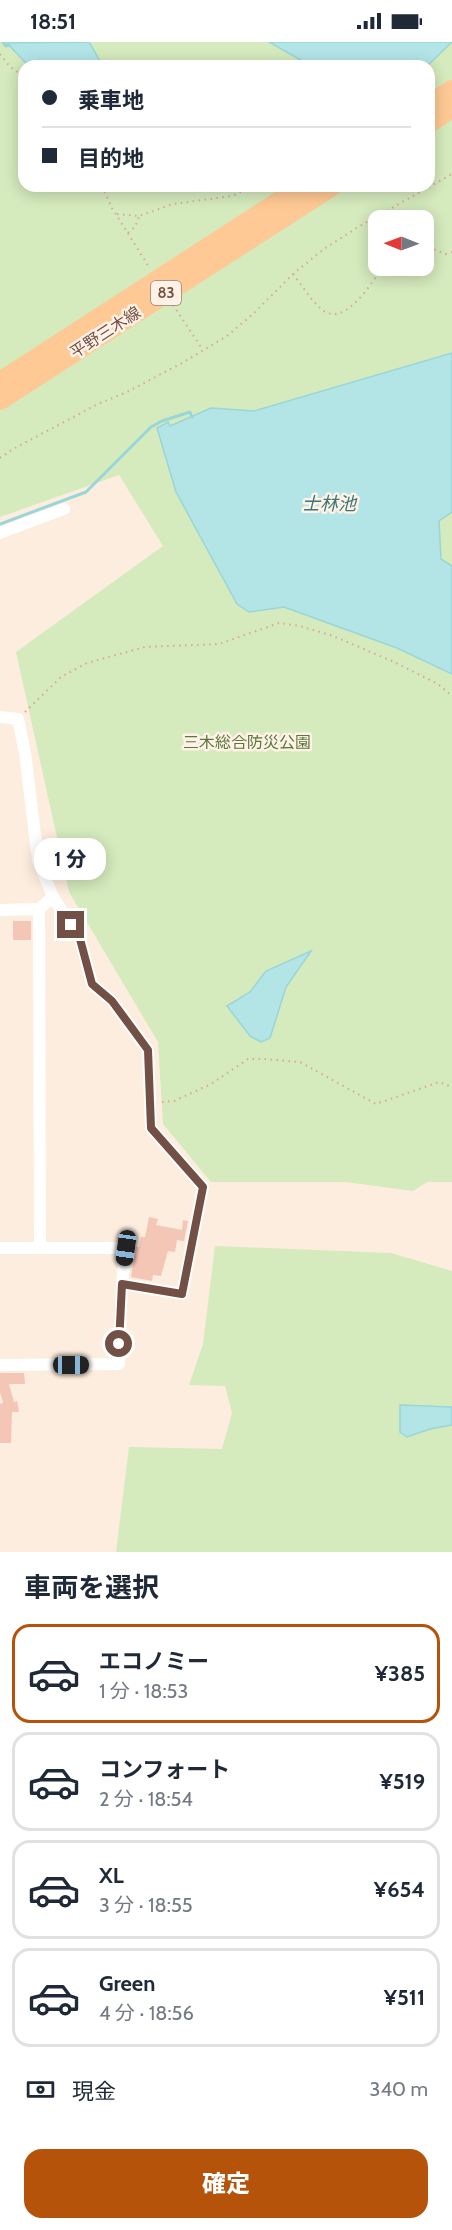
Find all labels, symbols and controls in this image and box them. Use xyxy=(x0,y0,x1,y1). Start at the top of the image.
text: 18:51 xyxy=(30,8,76,35)
text: 乗車地 xyxy=(78,87,144,114)
text: 目的地 xyxy=(78,145,144,172)
north arrow xyxy=(368,210,434,276)
map controls xyxy=(368,210,434,276)
road number: 83 xyxy=(151,281,181,305)
street label: 平野三木線 xyxy=(67,303,144,362)
water label: 士林池 xyxy=(302,493,358,515)
park label: 三木総合防災公園 xyxy=(183,733,311,752)
callout: 1 分 xyxy=(35,838,107,880)
text: 1 分 xyxy=(54,847,86,871)
route end xyxy=(57,911,84,938)
car xyxy=(115,1229,137,1267)
route start xyxy=(105,1330,132,1357)
car xyxy=(53,1356,89,1374)
text: 車両を選択 xyxy=(24,1571,159,1604)
icon: car xyxy=(27,1647,81,1701)
text: エコノミー xyxy=(99,1648,209,1675)
text: ¥385 xyxy=(375,1660,425,1687)
text: 1 分 · 18:53 xyxy=(99,1679,188,1703)
icon: car xyxy=(27,1755,81,1809)
text: コンフォート xyxy=(99,1756,230,1783)
text: ¥519 xyxy=(379,1768,425,1795)
text: 2 分 · 18:54 xyxy=(99,1787,193,1811)
text: XL xyxy=(99,1862,124,1889)
icon: car xyxy=(27,1863,81,1917)
text: ¥654 xyxy=(374,1876,425,1903)
text: 3 分 · 18:55 xyxy=(99,1893,193,1917)
text: Green xyxy=(99,1970,155,1997)
icon: car xyxy=(27,1971,81,2025)
text: ¥511 xyxy=(384,1984,425,2011)
text: 4 分 · 18:56 xyxy=(99,2001,194,2025)
icon: cash xyxy=(24,2073,57,2106)
text: 340 m xyxy=(370,2077,428,2101)
text: 現金 xyxy=(72,2078,116,2105)
button: 確定 xyxy=(24,2149,428,2218)

